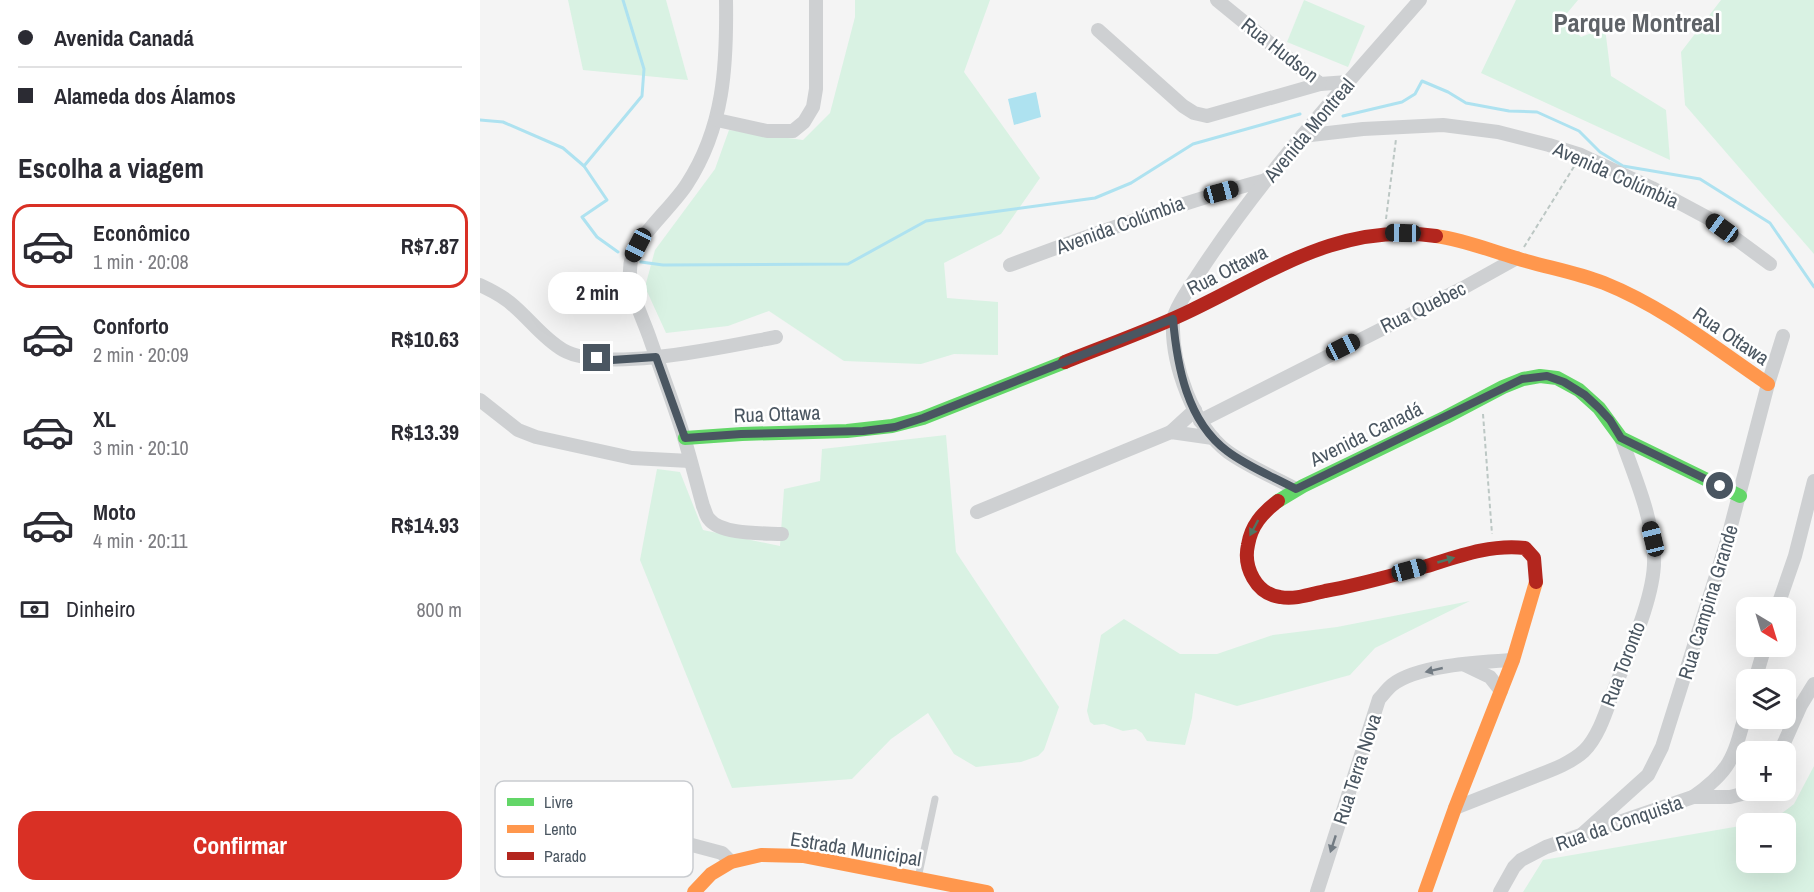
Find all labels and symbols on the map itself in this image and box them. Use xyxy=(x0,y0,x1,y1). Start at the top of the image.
district label: Parque Montreal xyxy=(1553,5,1721,40)
street label: Rua Hudson xyxy=(1236,11,1325,88)
street label: Avenida Montreal xyxy=(1256,72,1360,188)
street label: Avenida Colúmbia xyxy=(1548,134,1683,214)
car xyxy=(1201,179,1241,205)
street label: Avenida Colúmbia xyxy=(1051,189,1188,261)
car xyxy=(1702,210,1742,246)
car xyxy=(1385,224,1421,242)
car xyxy=(622,225,654,265)
street label: Rua Ottawa xyxy=(1182,238,1271,301)
callout: 2 min xyxy=(548,271,646,313)
street label: Rua Quebec xyxy=(1375,274,1470,339)
street label: Rua Ottawa xyxy=(1688,300,1775,371)
car xyxy=(1323,331,1363,363)
route end xyxy=(583,344,610,371)
street label: Avenida Canadá xyxy=(1304,395,1426,473)
street label: Rua Ottawa xyxy=(733,398,821,429)
route start xyxy=(1706,472,1733,499)
car xyxy=(1640,519,1666,559)
one-way arrow xyxy=(1249,520,1259,537)
street label: Rua Campina Grande xyxy=(1671,521,1744,683)
one-way arrow xyxy=(1437,555,1455,564)
car xyxy=(1389,557,1429,583)
north arrow xyxy=(1736,597,1796,657)
street label: Rua Toronto xyxy=(1594,617,1651,710)
one-way arrow xyxy=(1424,666,1443,675)
street label: Rua Terra Nova xyxy=(1326,710,1387,827)
legend xyxy=(495,781,693,877)
street label: Rua da Conquista xyxy=(1552,788,1686,857)
text: Livre xyxy=(544,791,573,813)
text: Lento xyxy=(544,818,577,840)
street label: Estrada Municipal xyxy=(789,825,923,872)
one-way arrow xyxy=(1327,835,1337,853)
text: Parado xyxy=(544,845,586,867)

